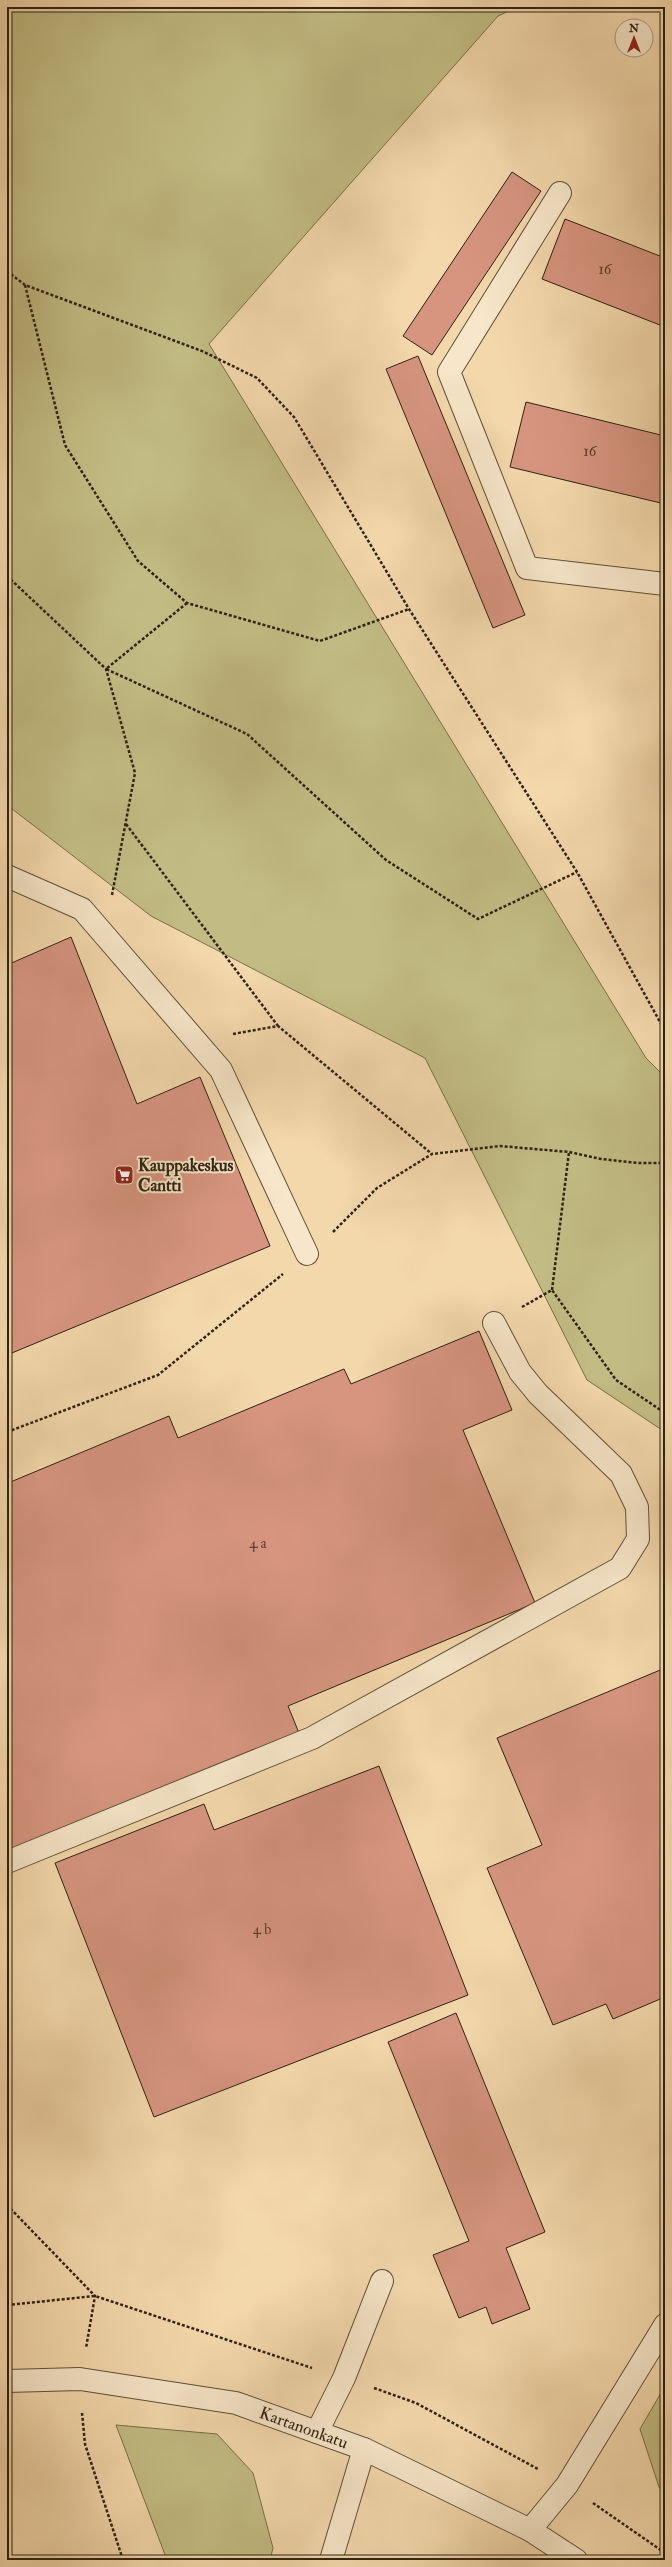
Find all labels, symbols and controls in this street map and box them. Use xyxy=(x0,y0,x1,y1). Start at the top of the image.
north arrow xyxy=(614,18,654,58)
text: N xyxy=(628,22,640,35)
house number: 16 xyxy=(599,260,613,279)
house number: 16 xyxy=(584,442,598,461)
place label: Kauppakeskus Cantti xyxy=(138,1155,233,1196)
supermarket icon: Kauppakeskus Cantti xyxy=(113,1164,135,1186)
house number: 4 a xyxy=(249,1534,268,1553)
house number: 4 b xyxy=(253,1920,271,1939)
street label: Kartanonkatu xyxy=(257,2402,351,2453)

